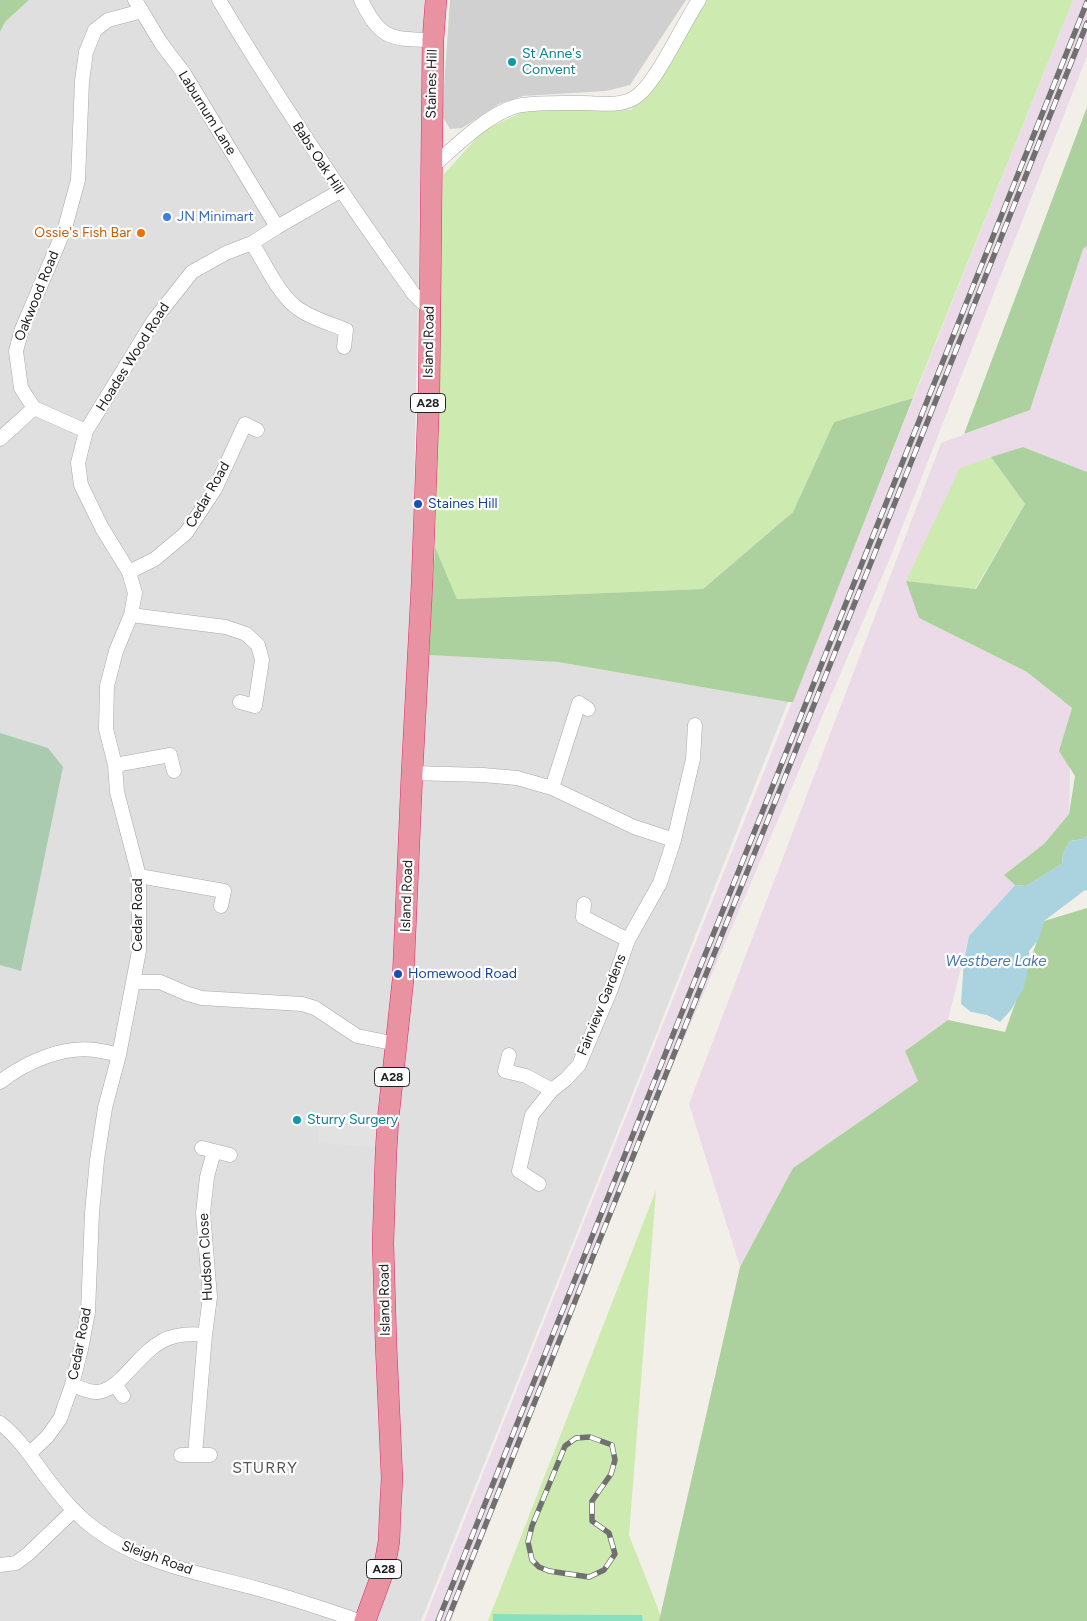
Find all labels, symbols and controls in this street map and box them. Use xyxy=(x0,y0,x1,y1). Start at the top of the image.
place label: St Anne's Convent xyxy=(522,46,581,78)
street label: Staines Hill xyxy=(423,49,441,119)
marker: St Anne's Convent xyxy=(506,56,518,68)
street label: Laburnum Lane xyxy=(174,68,240,158)
street label: Babs Oak Hill xyxy=(289,119,347,197)
place label: JN Minimart xyxy=(177,209,254,225)
marker: JN Minimart xyxy=(161,211,173,223)
place label: Ossie's Fish Bar xyxy=(34,225,131,241)
marker: Ossie's Fish Bar xyxy=(135,227,147,239)
street label: Oakwood Road xyxy=(11,248,63,344)
street label: Hoades Wood Road xyxy=(93,300,173,414)
street label: Island Road xyxy=(420,306,438,378)
road number: A28 xyxy=(410,393,446,412)
street label: Cedar Road xyxy=(182,459,234,531)
place label: Staines Hill xyxy=(428,496,498,512)
marker: Staines Hill xyxy=(412,498,424,510)
street label: Island Road xyxy=(397,860,417,932)
street label: Cedar Road xyxy=(130,878,146,952)
street label: Fairview Gardens xyxy=(574,952,630,1058)
water label: Westbere Lake xyxy=(946,953,1046,971)
place label: Homewood Road xyxy=(408,966,517,982)
marker: Homewood Road xyxy=(392,968,404,980)
road number: A28 xyxy=(374,1068,410,1086)
place label: Sturry Surgery xyxy=(307,1112,398,1128)
marker: Sturry Surgery xyxy=(291,1114,303,1126)
street label: Hudson Close xyxy=(195,1213,217,1301)
street label: Island Road xyxy=(376,1264,394,1336)
street label: Cedar Road xyxy=(65,1306,95,1382)
district label: STURRY xyxy=(231,1458,299,1478)
street label: Sleigh Road xyxy=(119,1537,195,1579)
road number: A28 xyxy=(366,1560,402,1578)

